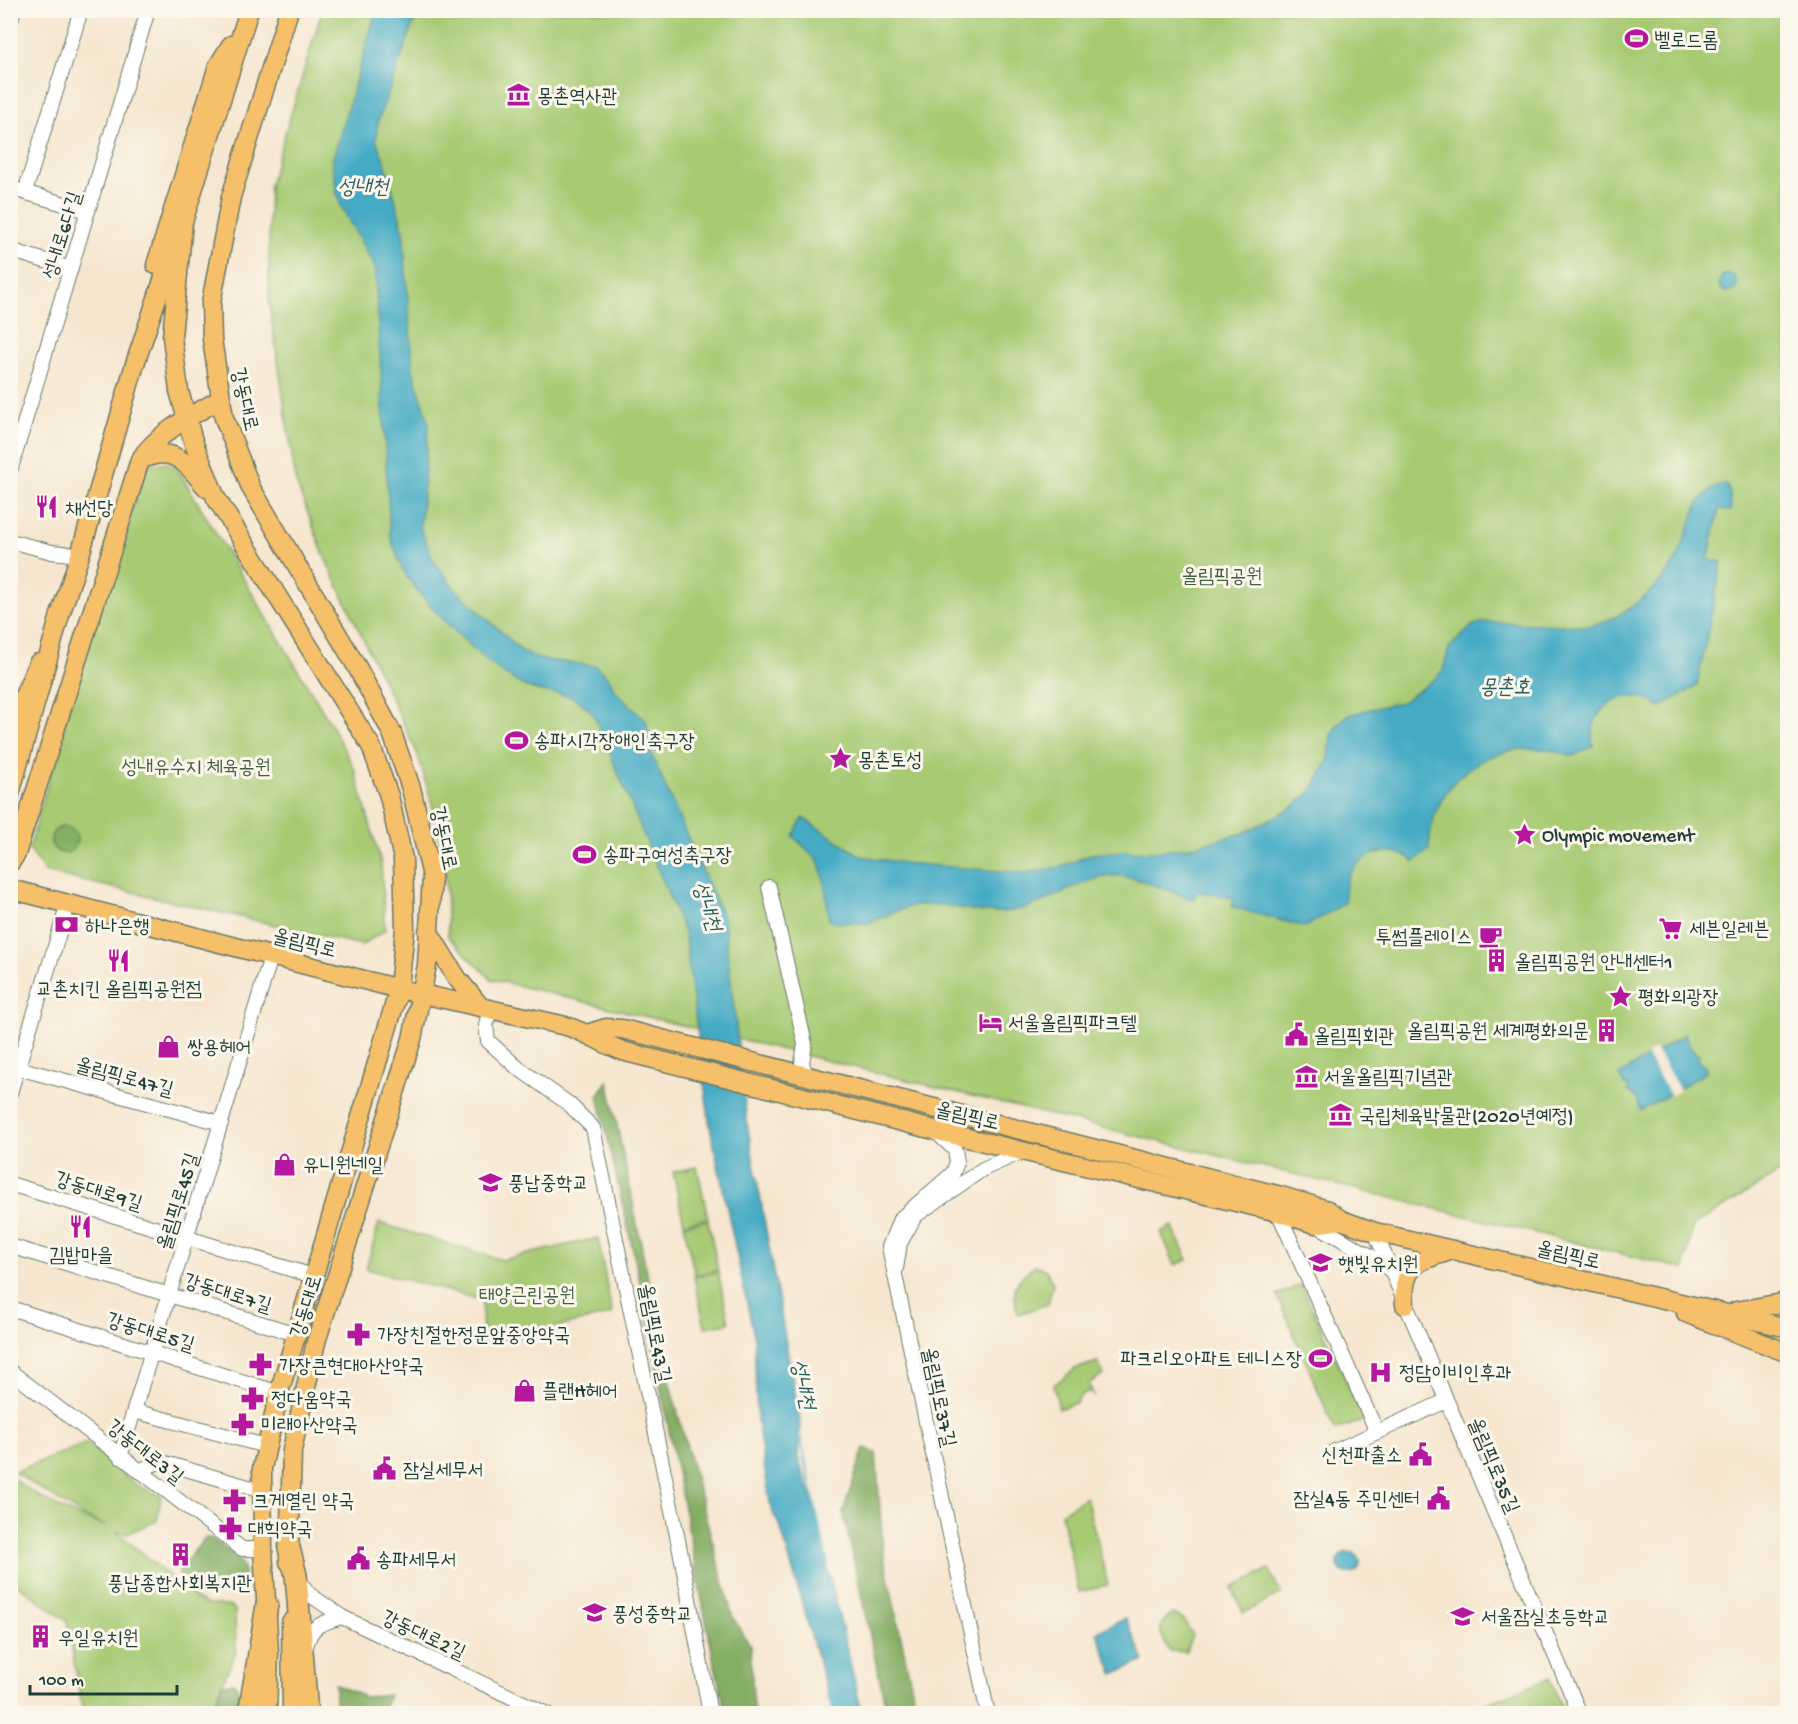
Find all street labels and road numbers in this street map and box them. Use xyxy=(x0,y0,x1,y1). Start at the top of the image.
street label: 성내로6다길 xyxy=(40,189,89,283)
street label: 강동대로 xyxy=(224,366,261,434)
street label: 강동대로 xyxy=(424,805,460,873)
street label: 올림픽로 xyxy=(270,926,338,964)
street label: 올림픽로47길 xyxy=(73,1055,176,1103)
street label: 올림픽로 xyxy=(933,1100,1001,1137)
street label: 올림픽로45길 xyxy=(155,1151,206,1253)
street label: 강동대로9길 xyxy=(51,1169,145,1218)
street label: 올림픽로 xyxy=(1534,1239,1602,1276)
street label: 강동대로7길 xyxy=(180,1271,274,1320)
street label: 강동대로 xyxy=(288,1273,329,1341)
street label: 올림픽로43길 xyxy=(632,1282,673,1385)
street label: 강동대로5길 xyxy=(103,1310,197,1359)
street label: 올림픽로37길 xyxy=(915,1346,958,1450)
street label: 올림픽로35길 xyxy=(1461,1415,1522,1518)
street label: 강동대로3길 xyxy=(101,1417,187,1491)
street label: 강동대로2길 xyxy=(377,1608,468,1667)

